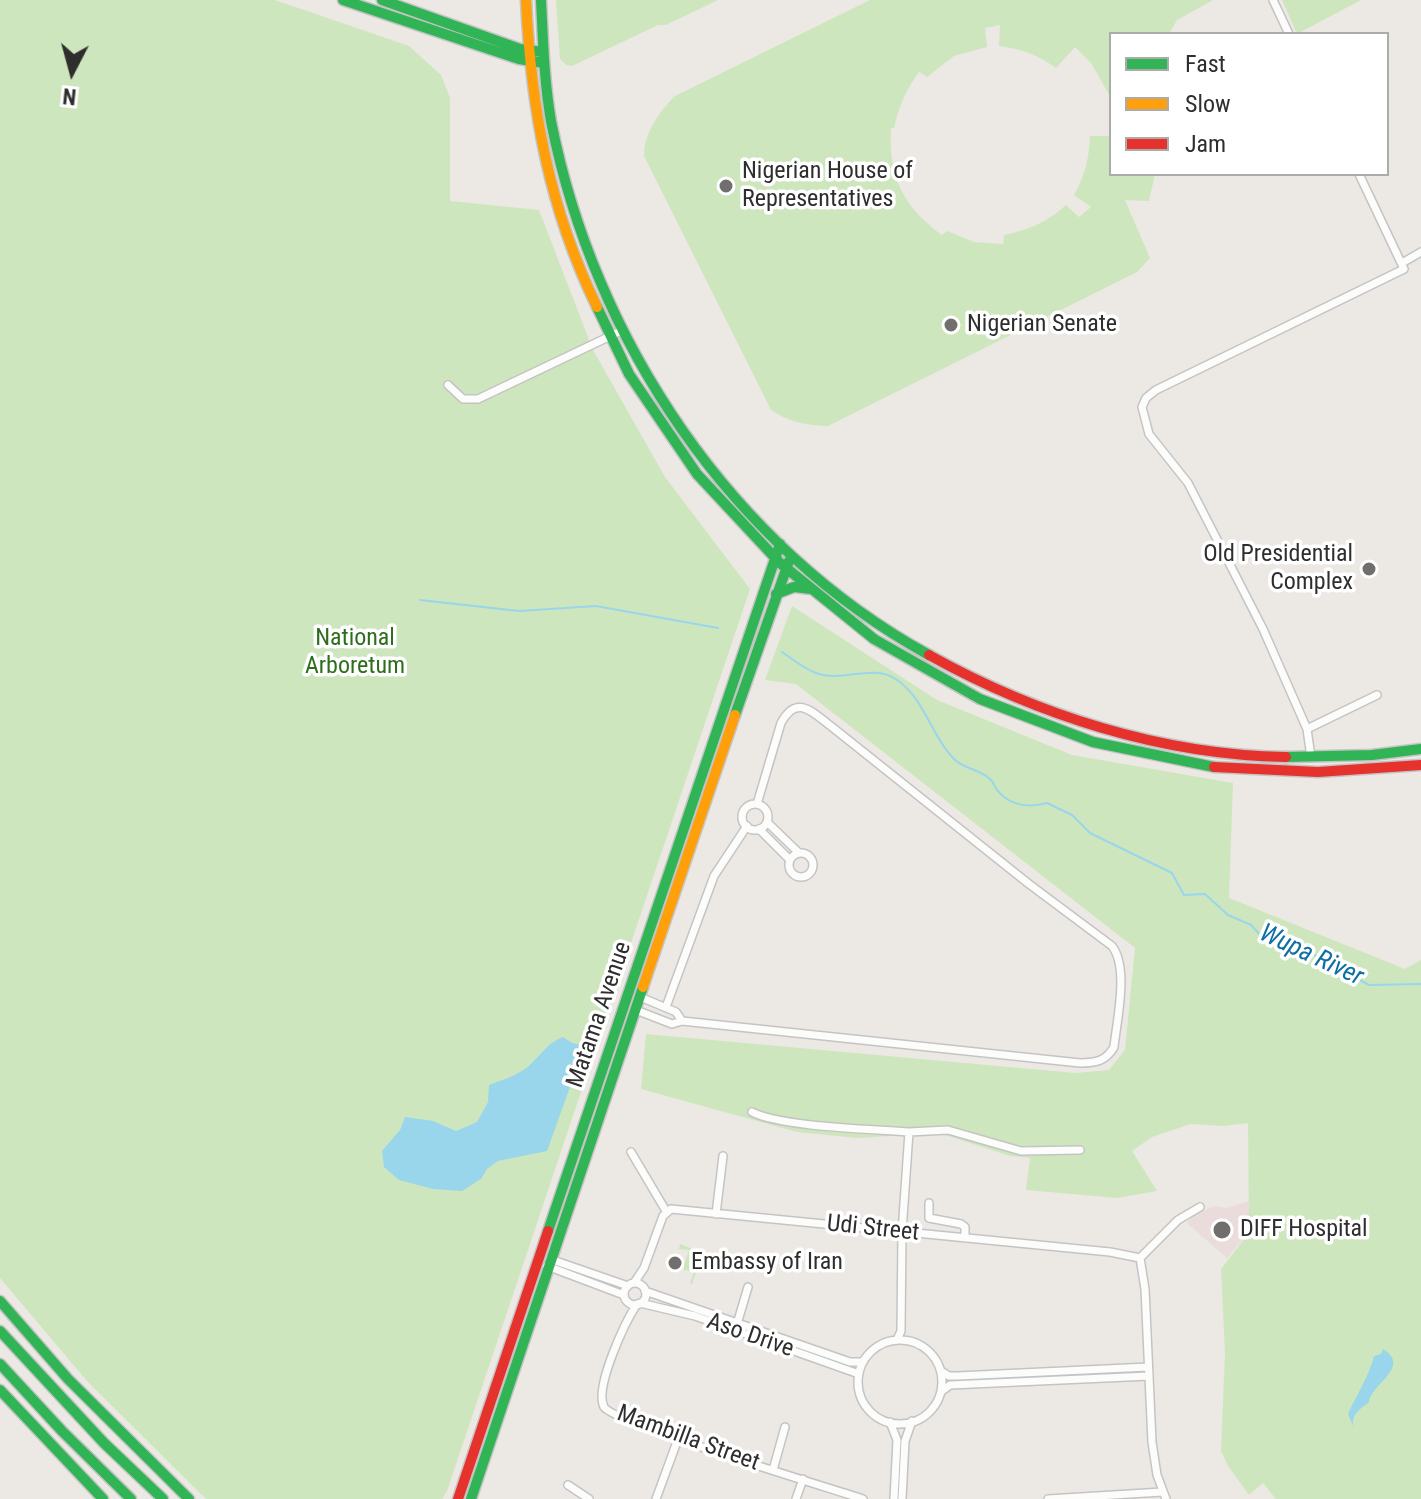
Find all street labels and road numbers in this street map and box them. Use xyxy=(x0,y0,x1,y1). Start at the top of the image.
street label: Matama Avenue xyxy=(562,938,638,1092)
street label: Udi Street xyxy=(825,1210,921,1248)
street label: Aso Drive xyxy=(703,1308,797,1364)
street label: Mambilla Street xyxy=(613,1400,763,1478)

